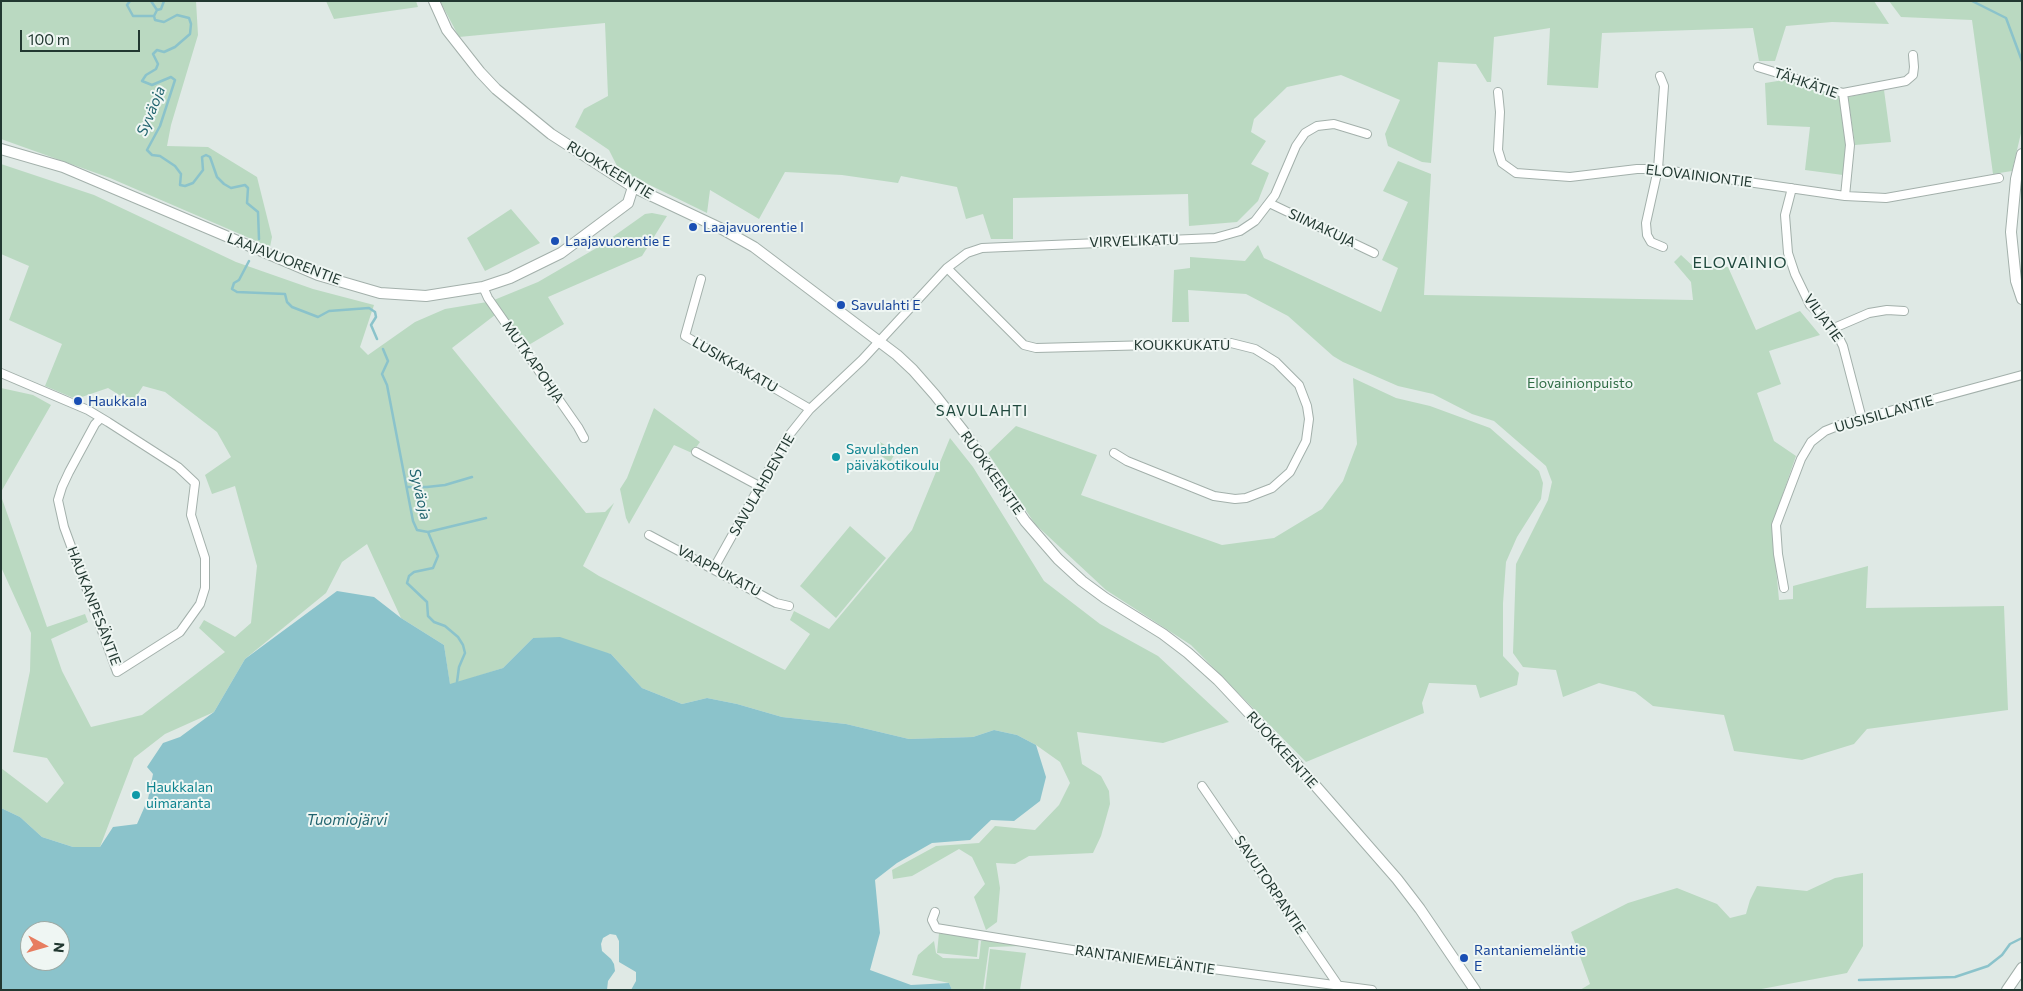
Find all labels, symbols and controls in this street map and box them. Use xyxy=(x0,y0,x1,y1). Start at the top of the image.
scale bar xyxy=(22,20,142,52)
text: 100 m xyxy=(28,30,70,48)
street label: TÄHKÄTIE xyxy=(1772,64,1840,102)
water label: Syväoja xyxy=(133,83,169,139)
street label: RUOKKEENTIE xyxy=(564,138,656,202)
street label: ELOVAINIONTIE xyxy=(1645,161,1753,191)
street label: SIIMAKUJA xyxy=(1286,205,1358,251)
place label: Laajavuorentie I xyxy=(703,219,804,235)
marker: Laajavuorentie I xyxy=(687,221,699,233)
street label: LAAJAVUORENTIE xyxy=(225,230,343,288)
street label: VIRVELIKATU xyxy=(1089,231,1179,251)
place label: Laajavuorentie E xyxy=(565,233,670,249)
marker: Laajavuorentie E xyxy=(549,235,561,247)
district label: ELOVAINIO xyxy=(1691,253,1789,273)
street label: VILJATIE xyxy=(1800,291,1846,345)
place label: Savulahti E xyxy=(851,297,921,313)
marker: Savulahti E xyxy=(835,299,847,311)
street label: MUTKAPOHJA xyxy=(499,318,567,406)
street label: LUSIKKAKATU xyxy=(689,334,781,396)
street label: KOUKKUKATU xyxy=(1134,337,1230,353)
park label: Elovainionpuisto xyxy=(1527,375,1633,391)
street label: UUSISILLANTIE xyxy=(1833,392,1935,436)
place label: Haukkala xyxy=(88,393,147,409)
marker: Haukkala xyxy=(72,395,84,407)
district label: SAVULAHTI xyxy=(935,402,1029,420)
street label: RUOKKEENTIE xyxy=(957,428,1027,518)
street label: SAVULAHDENTIE xyxy=(726,431,798,539)
place label: Savulahden päiväkotikoulu xyxy=(846,441,939,474)
marker: Savulahden päiväkotikoulu xyxy=(830,451,842,463)
water label: Syväoja xyxy=(405,467,435,521)
street label: VAAPPUKATU xyxy=(674,542,764,600)
street label: HAUKANPESÄNTIE xyxy=(64,544,124,668)
street label: RUOKKEENTIE xyxy=(1243,708,1321,792)
place label: Haukkalan uimaranta xyxy=(146,779,213,812)
marker: Haukkalan uimaranta xyxy=(130,789,142,801)
water label: Tuomiojärvi xyxy=(307,811,387,829)
street label: SAVUTORPANTIE xyxy=(1231,832,1309,938)
north arrow xyxy=(20,921,70,971)
text: N xyxy=(50,941,68,954)
street label: RANTANIEMELÄNTIE xyxy=(1074,942,1216,978)
place label: Rantaniemeläntie E xyxy=(1474,942,1586,974)
marker: Rantaniemeläntie E xyxy=(1458,952,1470,964)

